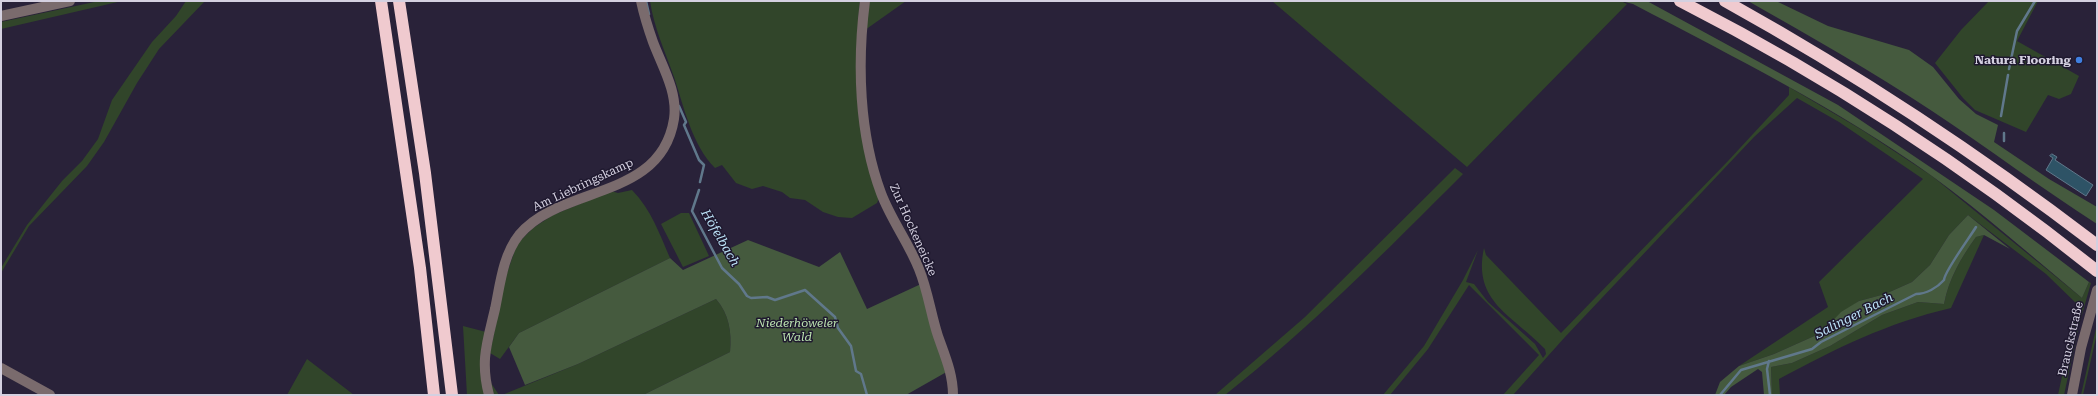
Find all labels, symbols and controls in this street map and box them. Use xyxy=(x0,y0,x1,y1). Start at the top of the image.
place label: Natura Flooring xyxy=(1975,53,2071,67)
marker: Natura Flooring xyxy=(2074,55,2084,65)
street label: Am Liebringskamp xyxy=(530,155,636,215)
street label: Zur Hockeneicke xyxy=(886,182,940,278)
water label: Höfelbach xyxy=(697,207,743,269)
water label: Salinger Bach xyxy=(1812,290,1896,342)
street label: Brauckstraße xyxy=(2055,300,2087,378)
park label: Niederhöweler Wald xyxy=(756,316,838,344)

